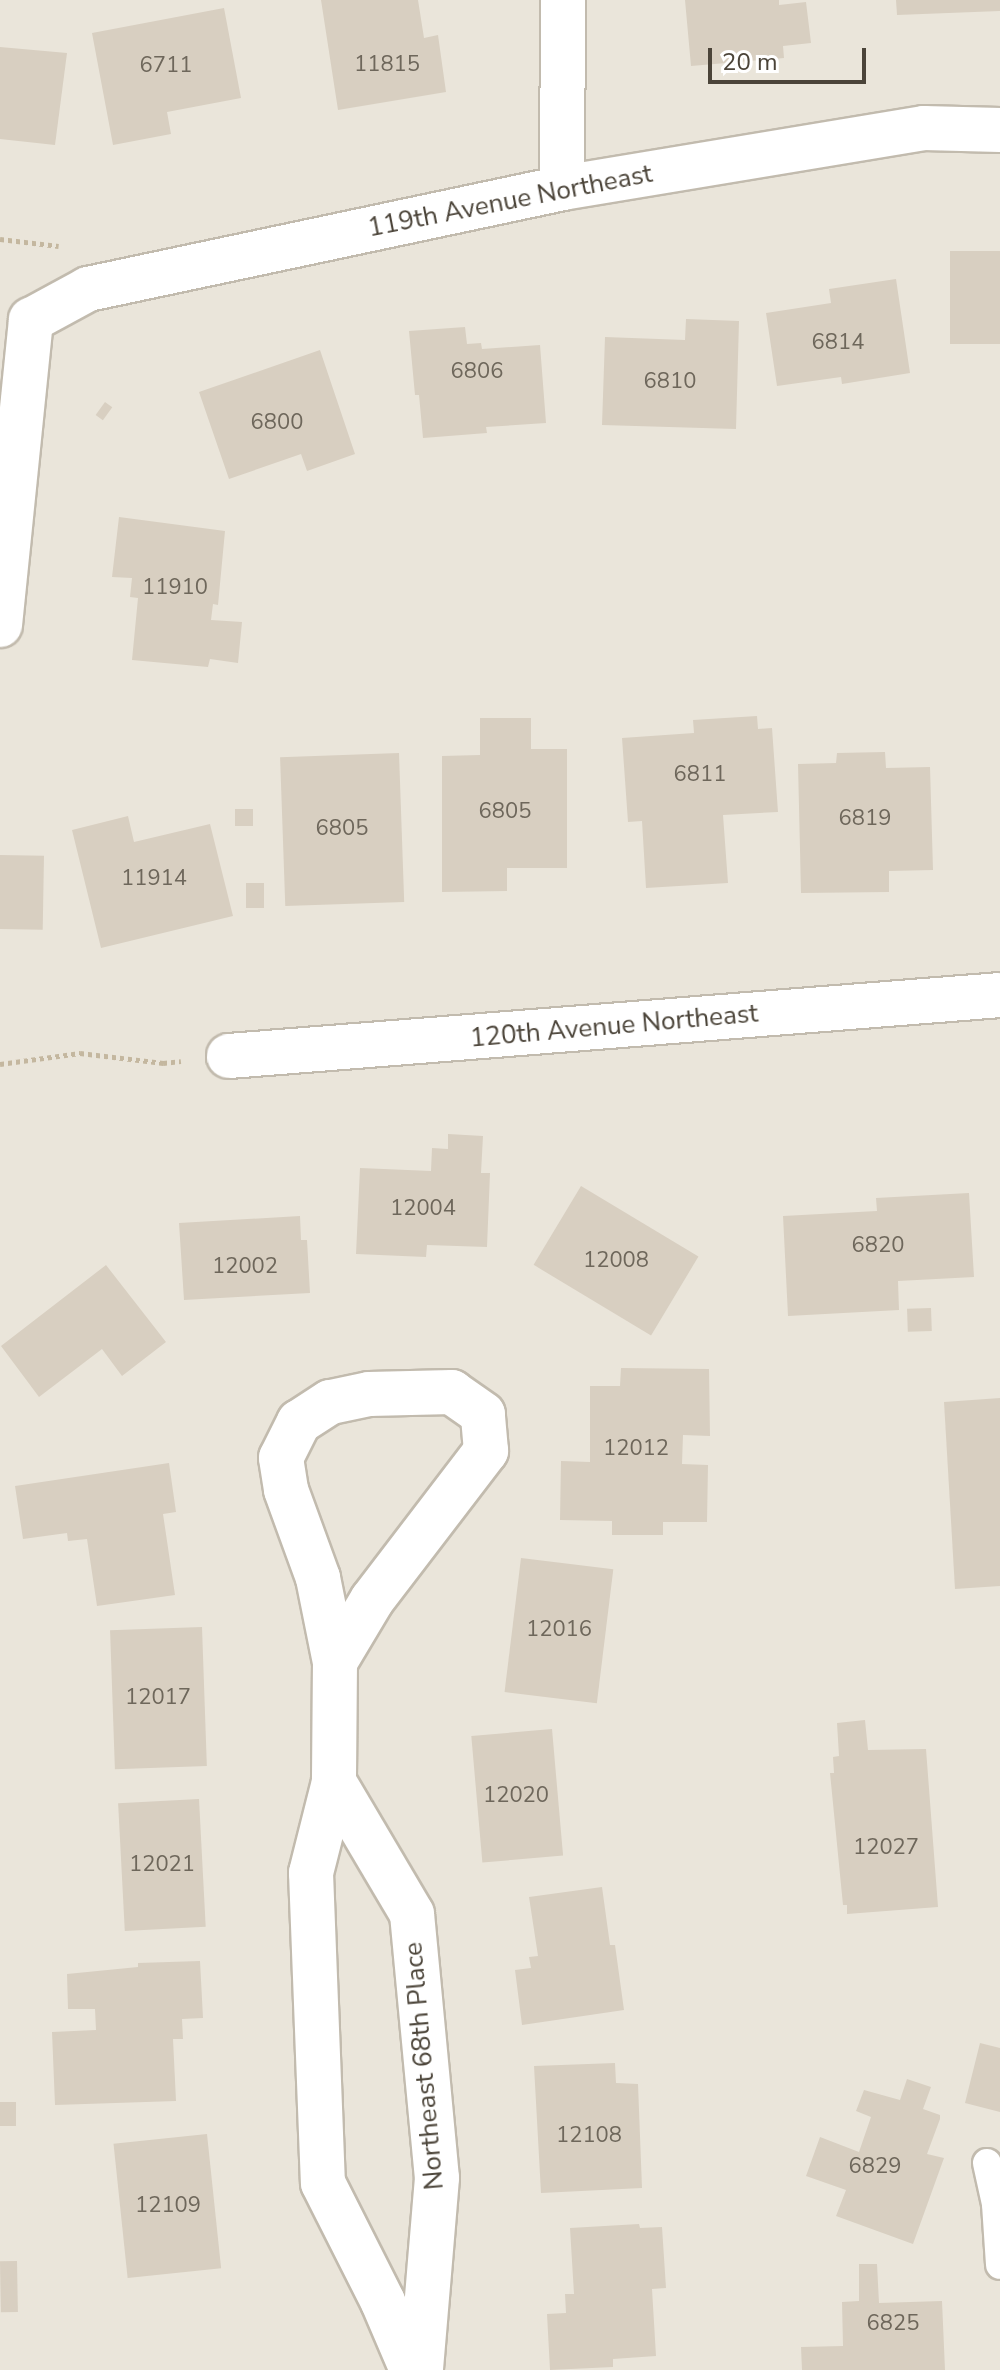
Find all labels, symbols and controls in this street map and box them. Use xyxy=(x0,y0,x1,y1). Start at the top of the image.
scale bar xyxy=(712,32,870,82)
text: 20 m xyxy=(722,46,778,78)
house number: 11815 xyxy=(354,52,420,78)
house number: 6711 xyxy=(140,53,192,79)
street label: 119th Avenue Northeast xyxy=(365,158,655,244)
house number: 6814 xyxy=(812,330,864,356)
house number: 6806 xyxy=(451,359,503,385)
house number: 6810 xyxy=(644,369,696,395)
house number: 6800 xyxy=(251,410,303,436)
house number: 11910 xyxy=(142,575,208,601)
house number: 6811 xyxy=(674,762,726,788)
house number: 6805 xyxy=(479,799,531,825)
house number: 6819 xyxy=(839,806,891,832)
house number: 6805 xyxy=(316,816,368,842)
house number: 11914 xyxy=(121,866,187,892)
street label: 120th Avenue Northeast xyxy=(469,998,759,1054)
house number: 12004 xyxy=(390,1196,456,1222)
house number: 6820 xyxy=(852,1233,904,1259)
house number: 12008 xyxy=(583,1248,649,1274)
house number: 12002 xyxy=(212,1254,278,1280)
house number: 12012 xyxy=(603,1436,669,1462)
house number: 12016 xyxy=(526,1617,592,1643)
house number: 12017 xyxy=(125,1685,191,1711)
house number: 12020 xyxy=(483,1783,549,1809)
house number: 12027 xyxy=(853,1835,919,1861)
house number: 12021 xyxy=(129,1852,195,1878)
street label: Northeast 68th Place xyxy=(398,1941,450,2191)
house number: 12108 xyxy=(556,2123,622,2149)
house number: 6829 xyxy=(849,2154,901,2180)
house number: 12109 xyxy=(135,2193,201,2219)
house number: 6825 xyxy=(867,2311,919,2337)

